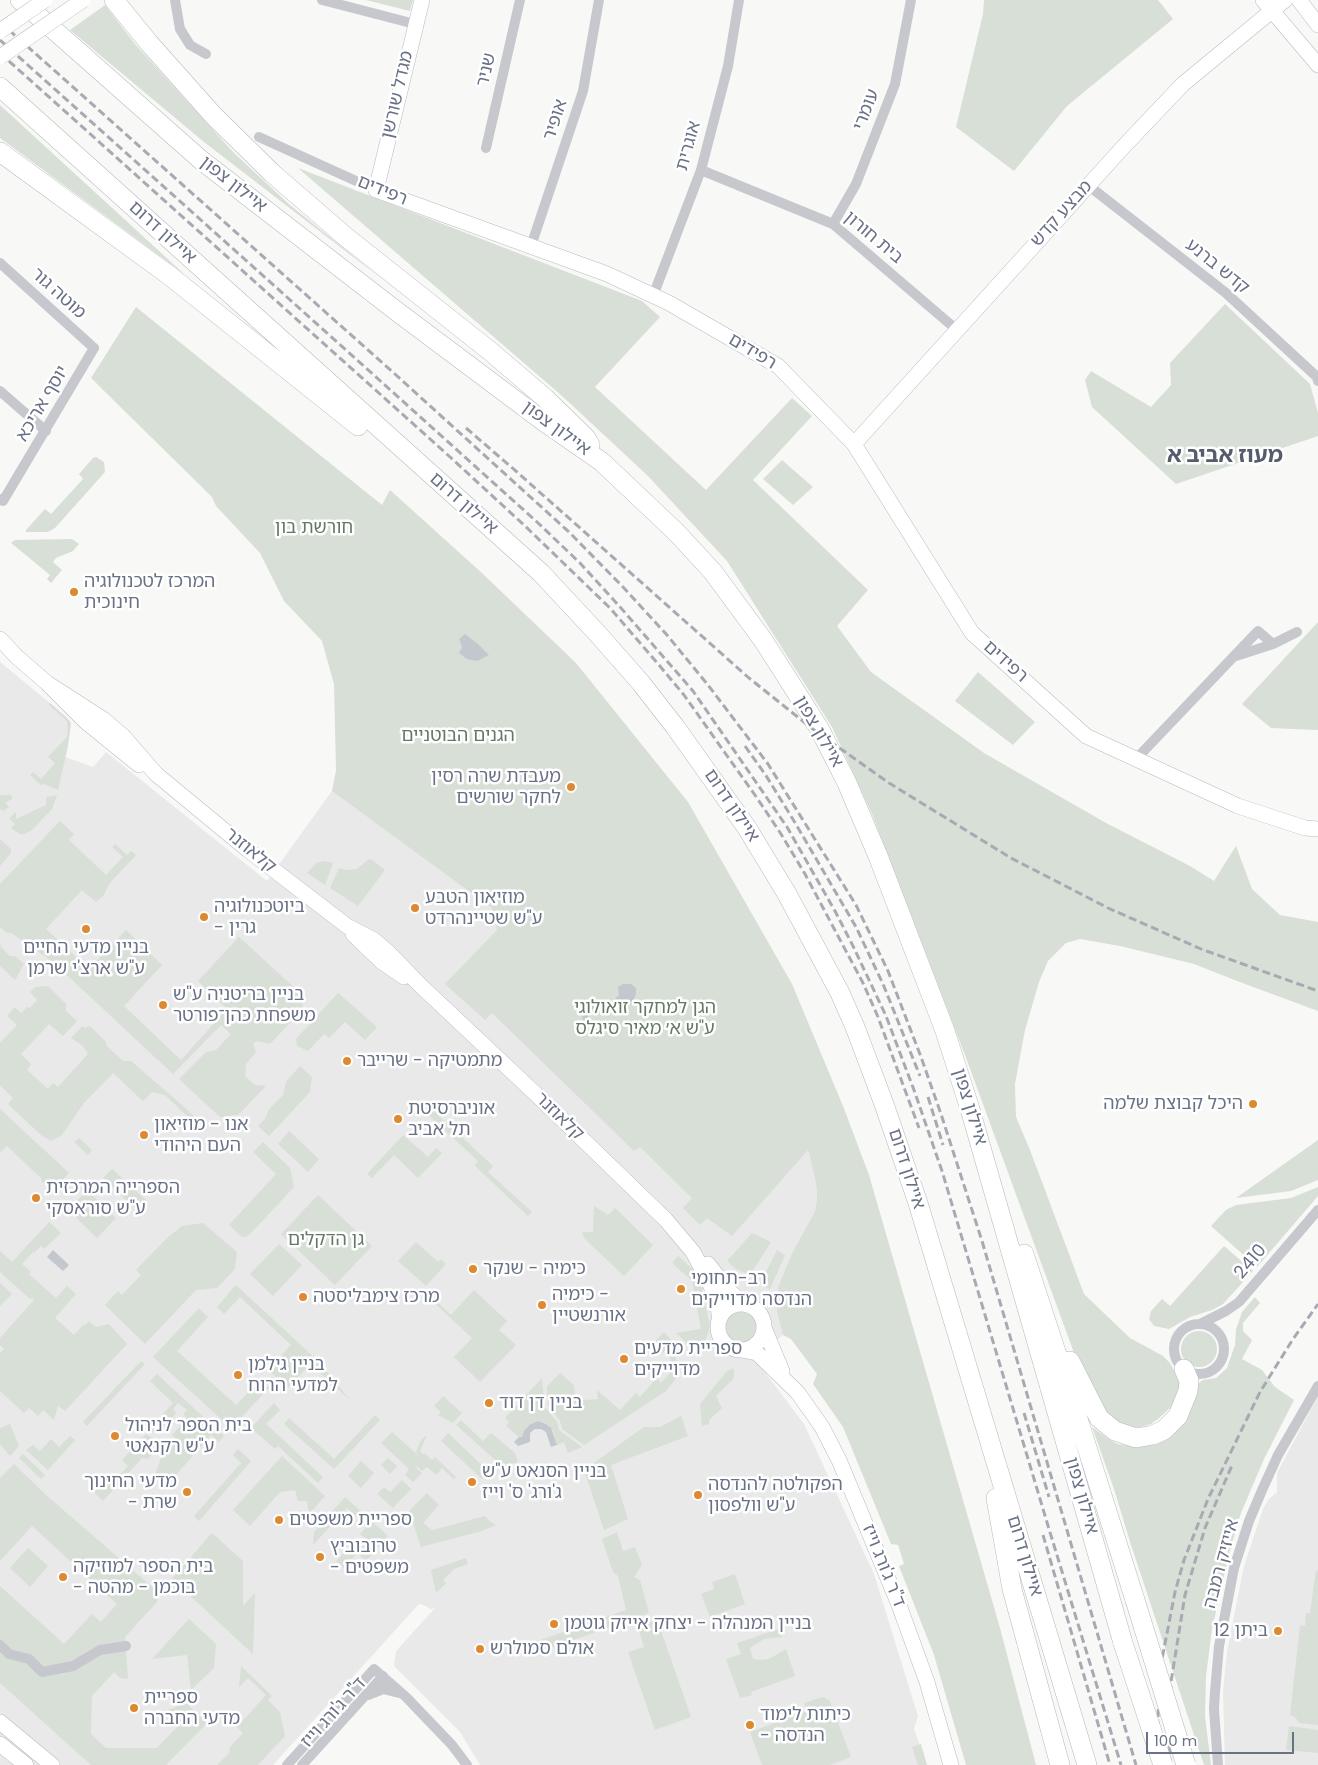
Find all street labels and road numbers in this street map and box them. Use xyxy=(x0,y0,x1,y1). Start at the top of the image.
street label: מגדל שורשן xyxy=(377,49,419,141)
street label: שניר xyxy=(473,51,501,89)
street label: עומרי xyxy=(849,86,885,134)
street label: אופיר xyxy=(539,97,573,143)
street label: אוגרית xyxy=(672,119,706,173)
street label: איילון צפון xyxy=(195,152,271,218)
street label: רפידים xyxy=(354,171,410,211)
street label: מבצע קדש xyxy=(1027,176,1097,252)
street label: איילון דרום xyxy=(124,197,200,269)
street label: בית חורון xyxy=(839,207,907,269)
street label: קדש ברנע xyxy=(1181,235,1253,299)
street label: מוטה גור xyxy=(26,264,90,324)
street label: רפידים xyxy=(724,329,780,375)
street label: יוסף אריכא xyxy=(12,362,74,446)
street label: איילון צפון xyxy=(518,397,594,461)
street label: איילון דרום xyxy=(425,469,501,539)
street label: רפידים xyxy=(978,637,1032,687)
street label: איילון צפון xyxy=(789,692,847,772)
street label: איילון דרום xyxy=(699,765,763,847)
street label: קלאוזנר xyxy=(220,824,280,878)
street label: איילון צפון xyxy=(947,1066,991,1148)
street label: קלאוזנר xyxy=(530,1089,588,1145)
street label: איילון דרום xyxy=(883,1126,929,1212)
street label: 2410 xyxy=(1230,1240,1272,1284)
street label: איילון צפון xyxy=(1060,1455,1102,1537)
street label: איילון דרום xyxy=(1002,1513,1046,1599)
street label: אייזיק רמבה xyxy=(1200,1517,1244,1611)
street label: ד"ר ג'ורג וייז xyxy=(857,1522,909,1610)
street label: ד"ר ג'ורג וייז xyxy=(297,1673,371,1753)

